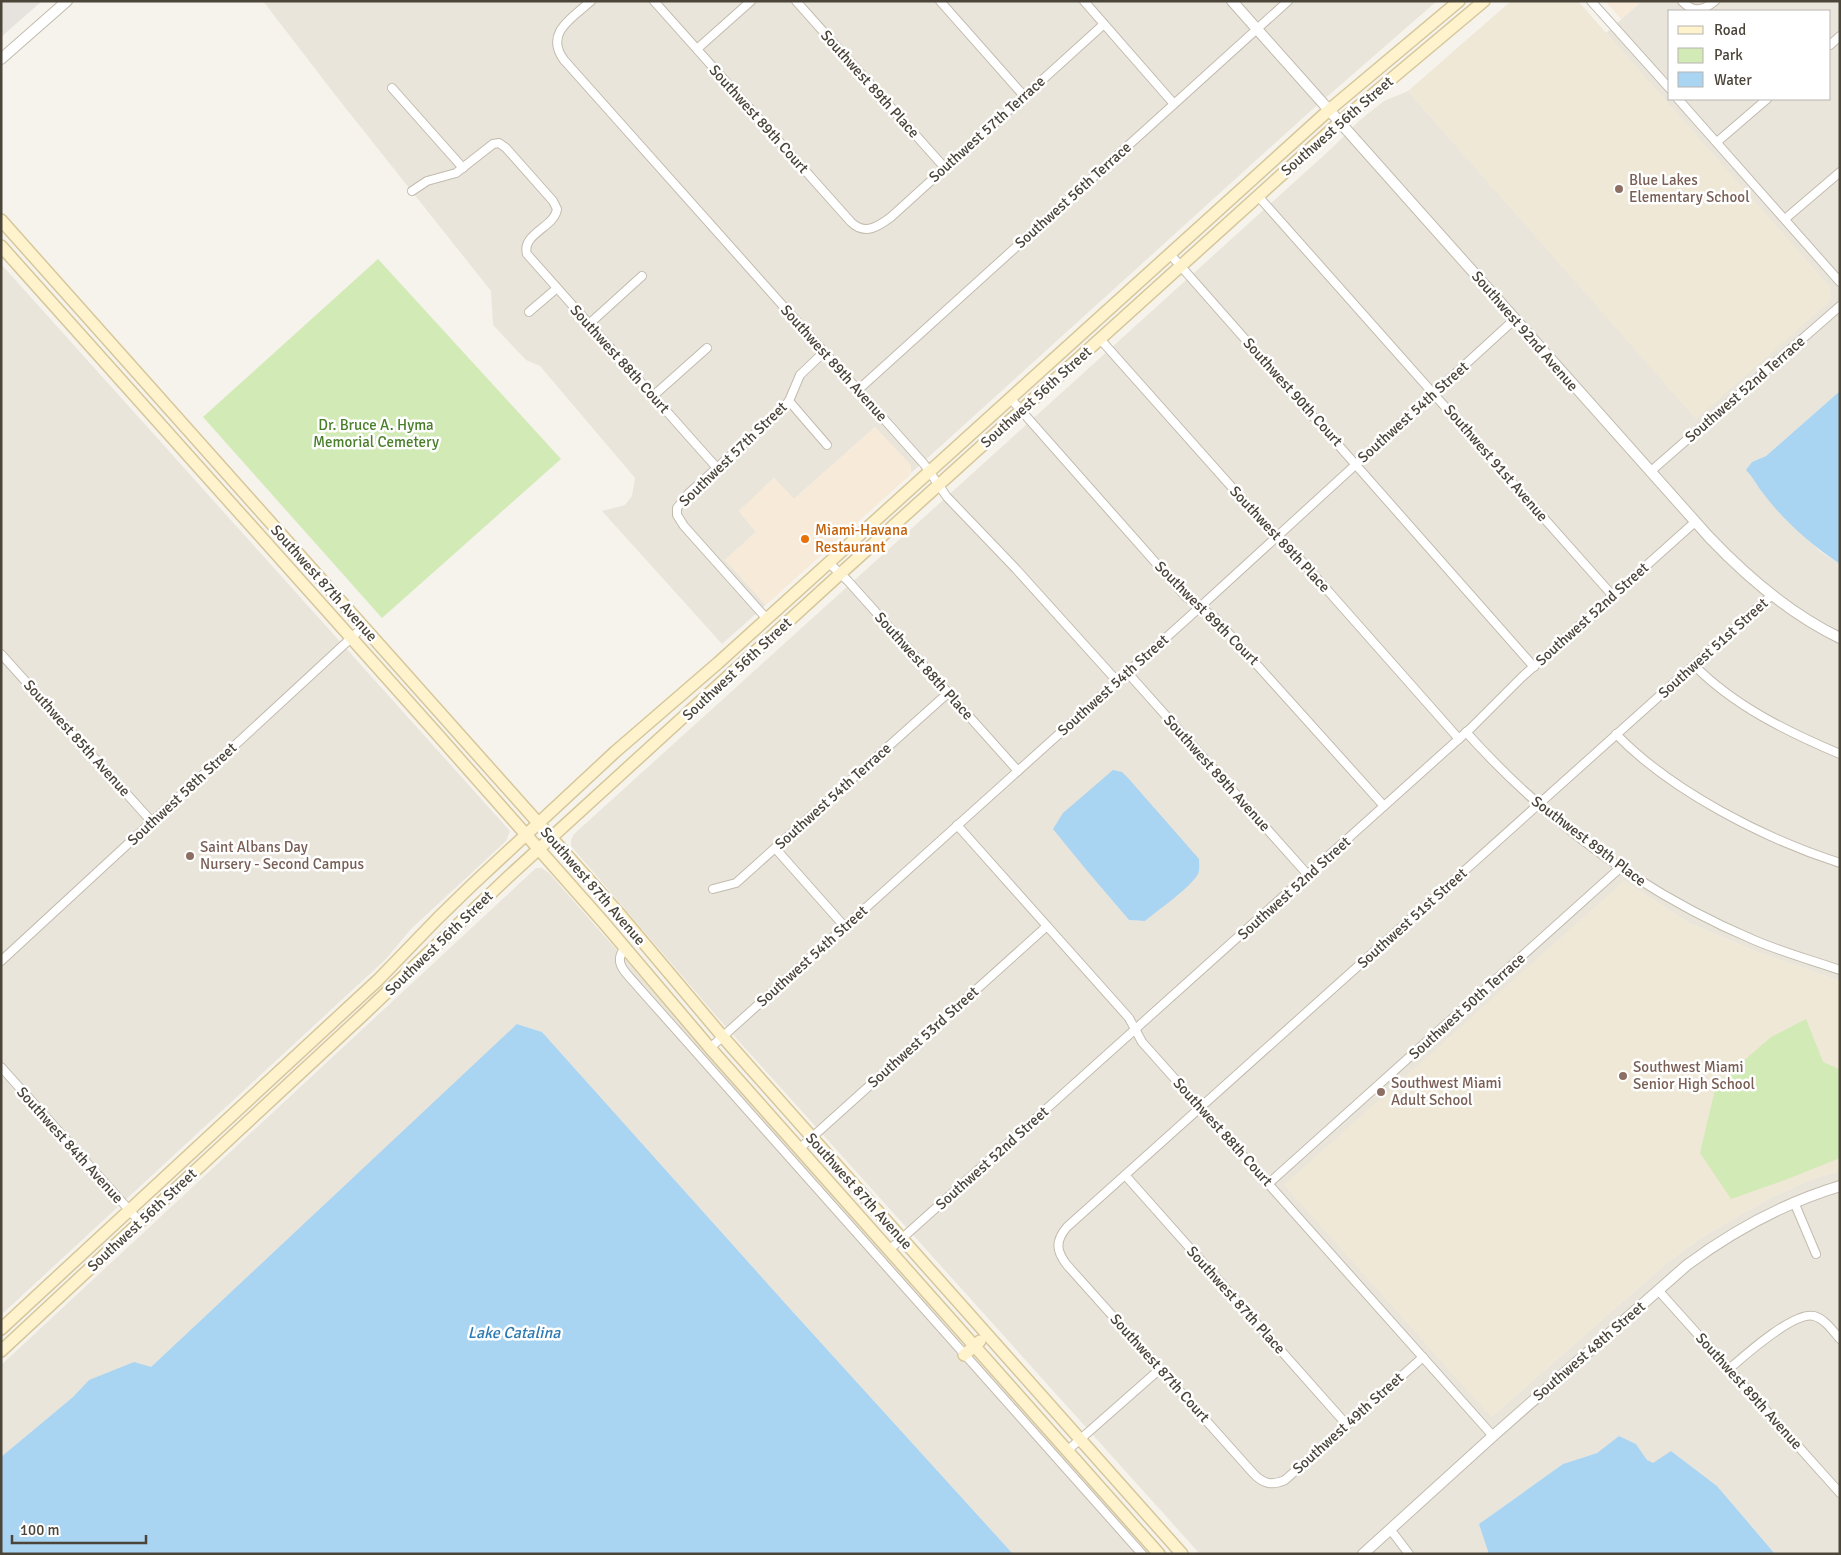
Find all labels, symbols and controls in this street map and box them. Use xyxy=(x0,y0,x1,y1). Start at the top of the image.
legend xyxy=(1668,10,1831,100)
text: Road xyxy=(1714,21,1746,39)
street label: Southwest 89th Place xyxy=(817,26,923,142)
text: Park xyxy=(1714,46,1743,64)
street label: Southwest 89th Court xyxy=(706,61,812,177)
text: Water xyxy=(1714,71,1752,89)
street label: Southwest 57th Terrace xyxy=(925,72,1049,186)
street label: Southwest 56th Street xyxy=(1277,72,1397,180)
street label: Southwest 56th Terrace xyxy=(1011,138,1135,252)
place label: Blue Lakes Elementary School xyxy=(1629,171,1750,206)
marker: Blue Lakes Elementary School xyxy=(1613,183,1625,195)
street label: Southwest 92nd Avenue xyxy=(1468,267,1582,395)
street label: Southwest 88th Court xyxy=(567,301,673,417)
street label: Southwest 89th Avenue xyxy=(777,301,891,425)
street label: Southwest 52nd Terrace xyxy=(1681,332,1809,446)
street label: Southwest 90th Court xyxy=(1240,334,1346,450)
street label: Southwest 56th Street xyxy=(977,343,1095,451)
street label: Southwest 54th Street xyxy=(1354,358,1472,466)
street label: Southwest 57th Street xyxy=(675,398,791,510)
street label: Southwest 91st Avenue xyxy=(1440,401,1552,525)
park label: Dr. Bruce A. Hyma Memorial Cemetery xyxy=(313,416,439,451)
street label: Southwest 89th Place xyxy=(1226,482,1334,596)
street label: Southwest 87th Avenue xyxy=(267,521,381,645)
place label: Miami-Havana Restaurant xyxy=(815,521,908,556)
marker: Miami-Havana Restaurant xyxy=(799,533,811,545)
street label: Southwest 89th Court xyxy=(1151,557,1263,669)
street label: Southwest 52nd Street xyxy=(1532,559,1652,669)
street label: Southwest 51st Street xyxy=(1655,594,1771,702)
street label: Southwest 88th Place xyxy=(871,608,977,724)
street label: Southwest 56th Street xyxy=(679,614,795,724)
street label: Southwest 54th Street xyxy=(1054,631,1172,739)
street label: Southwest 85th Avenue xyxy=(20,676,134,800)
street label: Southwest 89th Avenue xyxy=(1160,711,1274,835)
street label: Southwest 58th Street xyxy=(124,739,240,849)
street label: Southwest 54th Terrace xyxy=(771,739,895,853)
street label: Southwest 89th Place xyxy=(1528,792,1650,890)
street label: Southwest 87th Avenue xyxy=(537,823,649,949)
street label: Southwest 52nd Street xyxy=(1234,833,1354,943)
place label: Saint Albans Day Nursery - Second Campus xyxy=(200,838,364,873)
marker: Saint Albans Day Nursery - Second Campus xyxy=(184,850,196,862)
street label: Southwest 51st Street xyxy=(1354,864,1470,972)
street label: Southwest 56th Street xyxy=(381,887,497,999)
street label: Southwest 54th Street xyxy=(753,902,871,1010)
street label: Southwest 50th Terrace xyxy=(1405,949,1529,1063)
street label: Southwest 53rd Street xyxy=(864,983,982,1091)
place label: Southwest Miami Senior High School xyxy=(1633,1058,1755,1093)
marker: Southwest Miami Senior High School xyxy=(1617,1070,1629,1082)
street label: Southwest 88th Court xyxy=(1170,1074,1276,1190)
place label: Southwest Miami Adult School xyxy=(1391,1074,1502,1109)
street label: Southwest 84th Avenue xyxy=(13,1083,127,1207)
marker: Southwest Miami Adult School xyxy=(1375,1086,1387,1098)
street label: Southwest 52nd Street xyxy=(932,1103,1052,1213)
street label: Southwest 87th Avenue xyxy=(802,1129,916,1253)
street label: Southwest 56th Street xyxy=(84,1165,200,1275)
street label: Southwest 87th Place xyxy=(1183,1242,1289,1358)
street label: Southwest 48th Street xyxy=(1529,1297,1649,1405)
street label: Southwest 87th Court xyxy=(1107,1310,1213,1426)
water label: Lake Catalina xyxy=(468,1323,561,1343)
street label: Southwest 89th Avenue xyxy=(1692,1329,1806,1453)
street label: Southwest 49th Street xyxy=(1289,1369,1407,1477)
scale bar xyxy=(12,1512,146,1544)
text: 100 m xyxy=(20,1521,60,1539)

